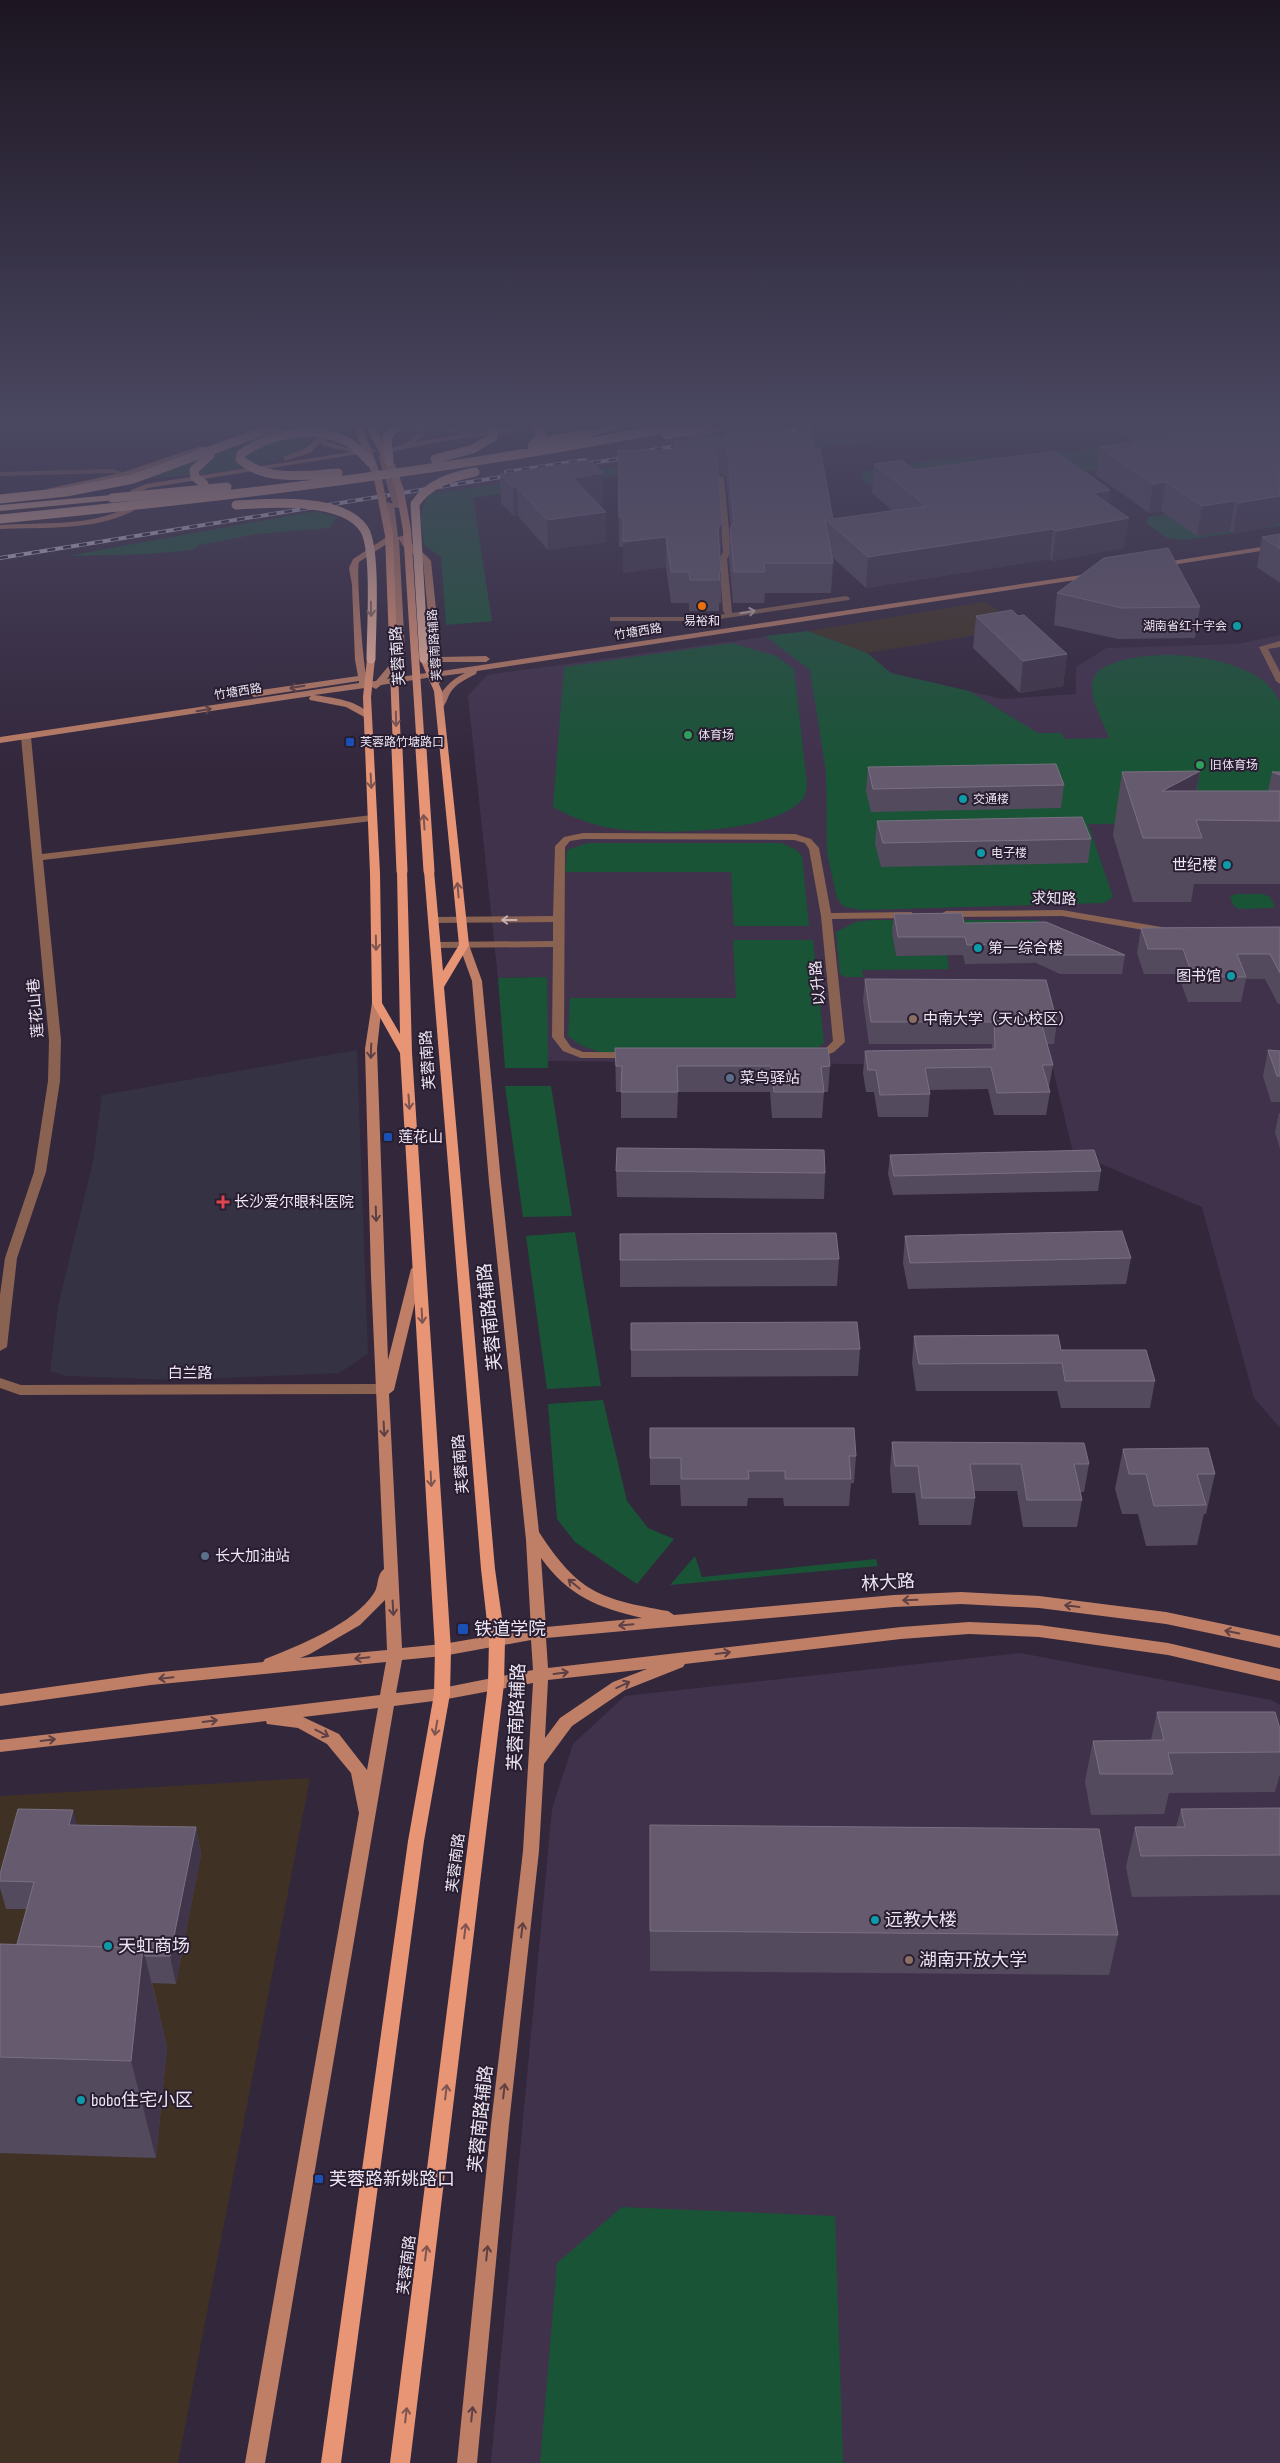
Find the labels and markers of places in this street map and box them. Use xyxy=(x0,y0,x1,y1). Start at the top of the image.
marker: 易裕和 xyxy=(696,600,708,612)
place label: 易裕和 xyxy=(684,614,720,629)
place label: 湖南省红十字会 xyxy=(1143,619,1227,634)
marker: 湖南省红十字会 xyxy=(1231,620,1243,632)
place label: 体育场 xyxy=(698,728,734,743)
marker: 体育场 xyxy=(682,729,694,741)
place label: 芙蓉路竹塘路口 xyxy=(360,735,444,750)
marker: 芙蓉路竹塘路口 xyxy=(344,736,356,748)
place label: 旧体育场 xyxy=(1210,758,1258,773)
marker: 旧体育场 xyxy=(1194,759,1206,771)
place label: 交通楼 xyxy=(973,792,1009,807)
marker: 交通楼 xyxy=(957,793,969,805)
place label: 电子楼 xyxy=(991,846,1027,861)
marker: 电子楼 xyxy=(975,847,987,859)
place label: 世纪楼 xyxy=(1172,856,1217,875)
marker: 世纪楼 xyxy=(1221,859,1233,871)
place label: 第一综合楼 xyxy=(988,939,1063,958)
marker: 第一综合楼 xyxy=(972,942,984,954)
place label: 图书馆 xyxy=(1176,967,1221,986)
marker: 图书馆 xyxy=(1225,970,1237,982)
place label: 中南大学（天心校区） xyxy=(923,1010,1073,1029)
marker: 中南大学（天心校区） xyxy=(907,1013,919,1025)
place label: 菜鸟驿站 xyxy=(740,1069,800,1088)
marker: 菜鸟驿站 xyxy=(724,1072,736,1084)
place label: 莲花山 xyxy=(398,1128,443,1147)
marker: 莲花山 xyxy=(382,1131,394,1143)
place label: 长沙爱尔眼科医院 xyxy=(234,1193,354,1212)
marker: 长沙爱尔眼科医院 xyxy=(216,1195,230,1209)
place label: 长大加油站 xyxy=(215,1547,290,1566)
marker: 长大加油站 xyxy=(199,1550,211,1562)
place label: 铁道学院 xyxy=(474,1619,546,1640)
marker: 铁道学院 xyxy=(456,1622,470,1636)
place label: 远教大楼 xyxy=(885,1910,957,1931)
marker: 远教大楼 xyxy=(869,1914,881,1926)
place label: 天虹商场 xyxy=(118,1936,190,1957)
marker: 天虹商场 xyxy=(102,1940,114,1952)
place label: 湖南开放大学 xyxy=(919,1950,1027,1971)
marker: 湖南开放大学 xyxy=(903,1954,915,1966)
place label: bobo住宅小区 xyxy=(91,2090,193,2111)
marker: bobo住宅小区 xyxy=(75,2094,87,2106)
place label: 芙蓉路新姚路口 xyxy=(329,2169,455,2190)
marker: 芙蓉路新姚路口 xyxy=(313,2173,325,2185)

